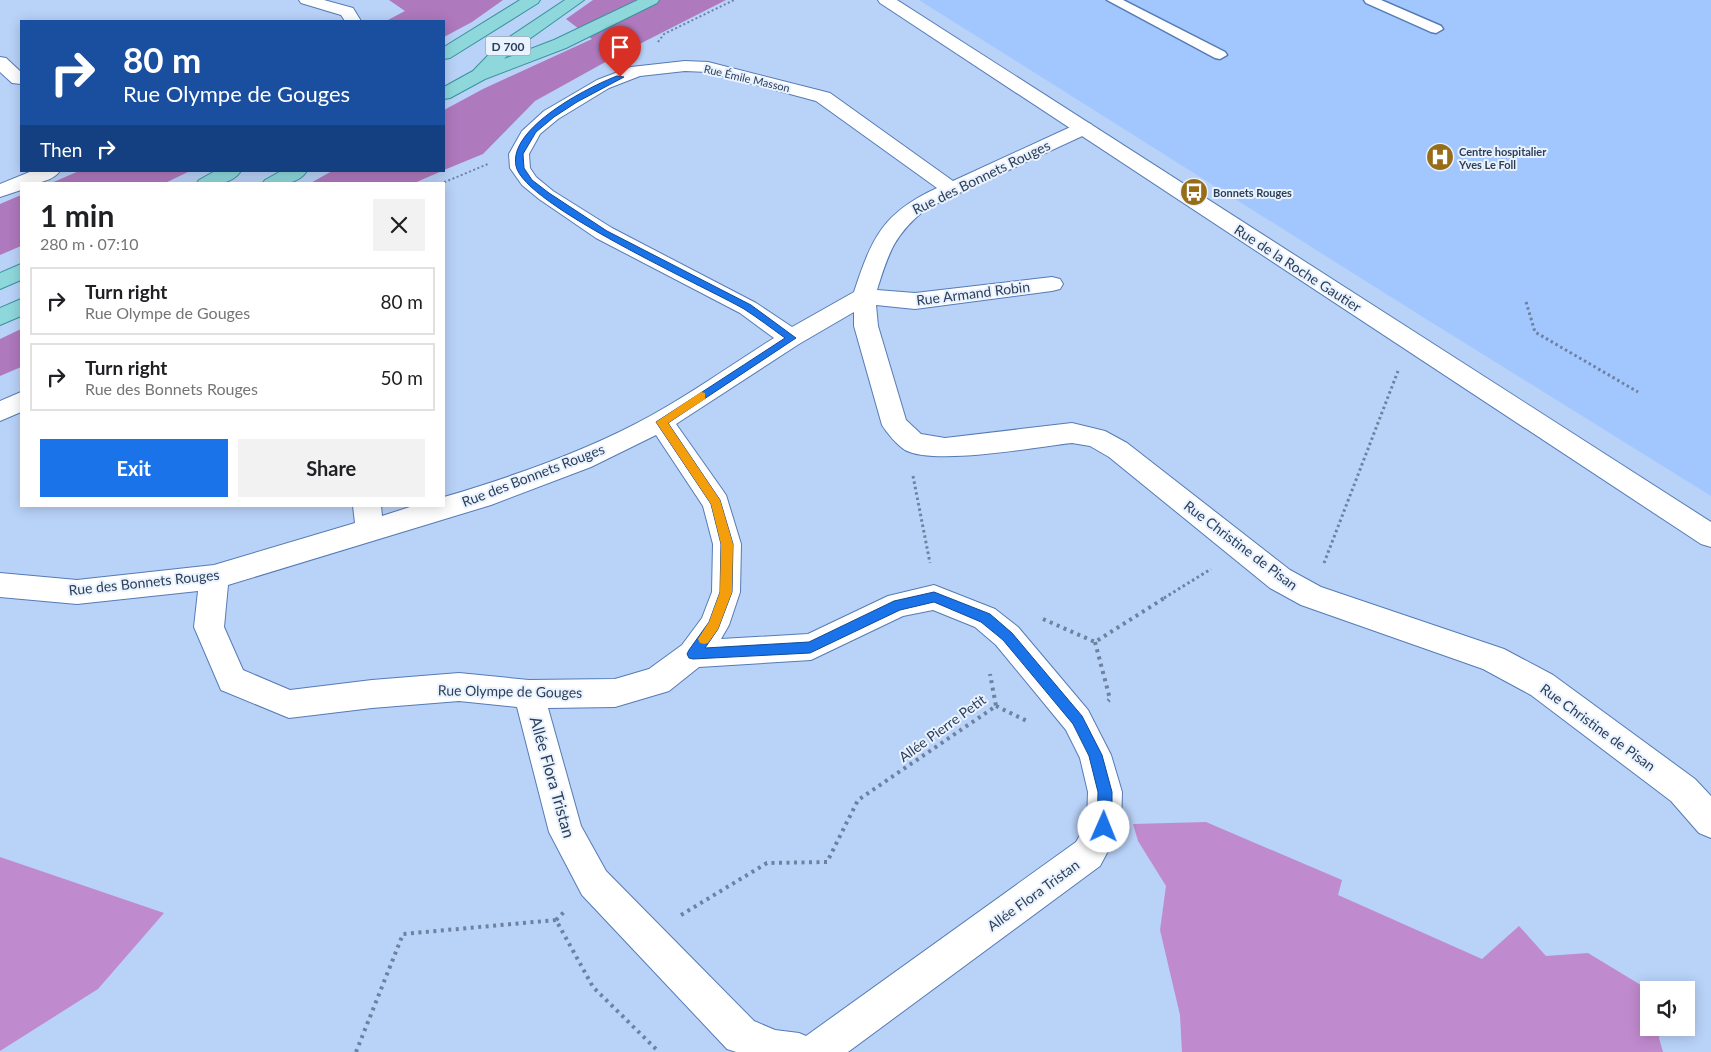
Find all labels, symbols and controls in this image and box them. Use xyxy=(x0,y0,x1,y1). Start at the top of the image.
pin xyxy=(599,26,641,77)
icon: arrive xyxy=(606,33,634,61)
road number: D 700 xyxy=(486,36,530,56)
text: 80 m xyxy=(123,38,201,80)
icon: right xyxy=(40,40,105,105)
street label: Rue Émile Masson xyxy=(703,62,791,94)
text: Rue Olympe de Gouges xyxy=(123,80,350,107)
icon: right xyxy=(92,135,120,163)
street label: Rue des Bonnets Rouges xyxy=(909,136,1053,218)
text: Then xyxy=(40,138,82,161)
hospital icon: Centre hospitalier Yves Le Foll xyxy=(1425,142,1455,172)
place label: Centre hospitalier Yves Le Foll xyxy=(1458,145,1547,171)
bus stop icon: Bonnets Rouges xyxy=(1179,177,1209,207)
place label: Bonnets Rouges xyxy=(1213,186,1292,199)
text: 1 min xyxy=(40,197,114,233)
button: close xyxy=(373,199,425,251)
street label: Rue de la Roche Gautier xyxy=(1231,221,1365,315)
text: 280 m · 07:10 xyxy=(40,234,139,253)
street label: Rue Armand Robin xyxy=(915,278,1031,308)
text: Turn right xyxy=(85,280,167,303)
icon: right xyxy=(42,287,70,315)
text: 80 m xyxy=(380,290,423,313)
text: Rue Olympe de Gouges xyxy=(85,303,250,322)
text: Turn right xyxy=(85,356,167,379)
icon: right xyxy=(42,363,70,391)
text: 50 m xyxy=(380,366,423,389)
text: Rue des Bonnets Rouges xyxy=(85,379,258,398)
button: Exit xyxy=(40,439,228,497)
button: Share xyxy=(238,439,425,497)
street label: Rue des Bonnets Rouges xyxy=(459,440,607,510)
street label: Rue Christine de Pisan xyxy=(1181,497,1301,593)
street label: Rue des Bonnets Rouges xyxy=(68,566,220,598)
street label: Rue Christine de Pisan xyxy=(1537,680,1659,774)
street label: Rue Olympe de Gouges xyxy=(438,681,582,701)
street label: Allée Pierre Petit xyxy=(895,691,989,765)
street label: Allée Flora Tristan xyxy=(527,714,579,840)
position arrow xyxy=(1077,800,1129,852)
street label: Allée Flora Tristan xyxy=(984,856,1082,934)
map controls xyxy=(1640,981,1695,1036)
button: sound xyxy=(1640,981,1695,1036)

